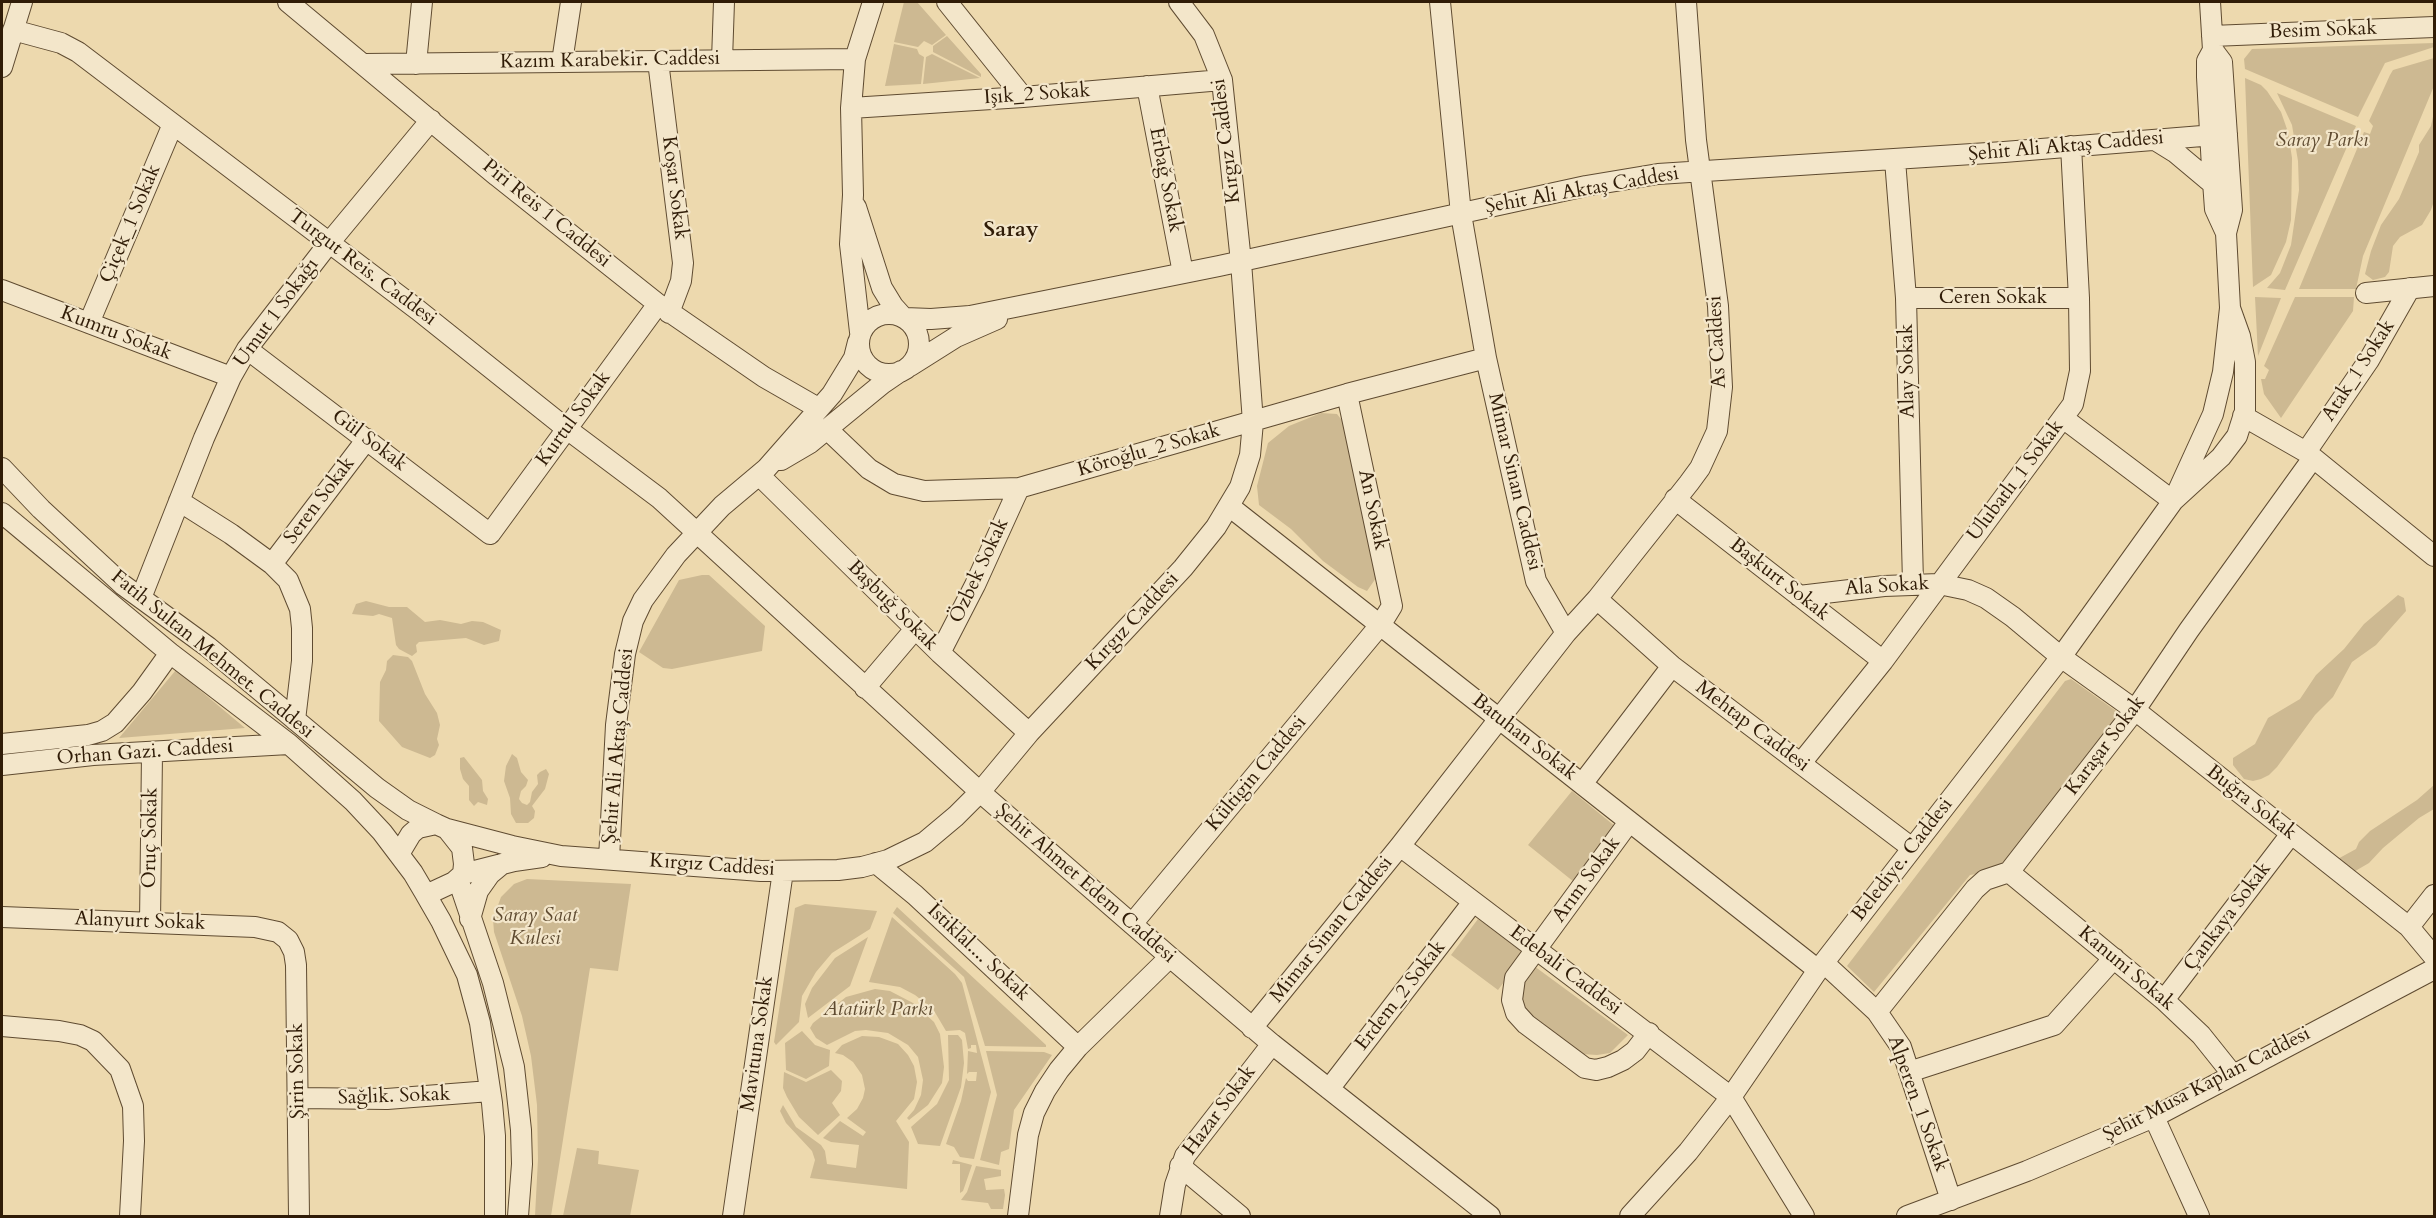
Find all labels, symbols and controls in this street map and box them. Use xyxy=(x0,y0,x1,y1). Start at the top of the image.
street label: Besim Sokak xyxy=(2269,17,2377,45)
street label: Kazım Karabekir. Caddesi xyxy=(500,47,720,75)
street label: Kırgız Caddesi xyxy=(1207,77,1247,205)
street label: Işık_2 Sokak xyxy=(983,79,1091,111)
street label: Erbağ Sokak xyxy=(1143,125,1187,235)
street label: Şehit Ali Aktaş Caddesi xyxy=(1967,126,2165,168)
park label: Saray Parkı xyxy=(2276,129,2368,153)
street label: Koşar Sokak xyxy=(656,135,692,241)
street label: Piri Reis 1 Caddesi xyxy=(477,155,615,273)
street label: Çiçek_1 Sokak xyxy=(95,161,167,287)
street label: Şehit Ali Aktaş Caddesi xyxy=(1483,162,1681,220)
street label: Turgut Reis. Caddesi xyxy=(283,205,441,331)
district label: Saray xyxy=(984,218,1038,244)
street label: Umut 1 Sokağı xyxy=(230,254,324,372)
street label: Ceren Sokak xyxy=(1939,286,2047,310)
street label: As Caddesi xyxy=(1704,295,1732,389)
street label: Kumru Sokak xyxy=(57,302,175,366)
street label: Atak_1 Sokak xyxy=(2317,316,2401,426)
street label: Alay Sokak xyxy=(1895,323,1921,419)
street label: Kurtul Sokak xyxy=(531,367,617,471)
street label: Mimar Sinan Caddesi xyxy=(1482,391,1546,573)
street label: Gül Sokak xyxy=(327,405,411,477)
street label: Ulubatlı_1 Sokak xyxy=(1963,416,2069,546)
street label: Köroğlu_2 Sokak xyxy=(1075,419,1223,483)
street label: Seren Sokak xyxy=(279,453,361,549)
street label: An Sokak xyxy=(1352,467,1392,553)
street label: Özbek Sokak xyxy=(945,515,1015,627)
street label: Başkurt Sokak xyxy=(1724,533,1834,627)
street label: Başbuğ Sokak xyxy=(842,556,942,656)
street label: Fatih Sultan Mehmet. Caddesi xyxy=(106,566,318,744)
street label: Kırgız Caddesi xyxy=(1081,568,1185,676)
street label: Ala Sokak xyxy=(1844,572,1930,602)
street label: Şehit Ali Aktaş Caddesi xyxy=(598,647,640,845)
street label: Mehtap Caddesi xyxy=(1690,676,1814,778)
street label: Batuhan Sokak xyxy=(1467,690,1581,786)
street label: Karaşar Sokak xyxy=(2061,692,2151,800)
street label: Kültigin Caddesi xyxy=(1202,711,1312,837)
street label: Orhan Gazi. Caddesi xyxy=(56,735,234,771)
street label: Buğra Sokak xyxy=(2201,760,2301,846)
street label: Oruç Sokak xyxy=(138,787,164,889)
street label: Belediye. Caddesi xyxy=(1847,794,1959,926)
street label: Şehit Ahmet Edem Caddesi xyxy=(990,799,1180,969)
street label: Arım Sokak xyxy=(1548,832,1626,928)
street label: Kırgız Caddesi xyxy=(649,850,775,882)
street label: Mimar Sinan Caddesi xyxy=(1266,852,1398,1008)
street label: Çankaya Sokak xyxy=(2179,858,2277,976)
street label: İstiklal.... Sokak xyxy=(922,899,1034,1007)
park label: Saray Saat Kulesi xyxy=(493,904,577,951)
street label: Alanyurt Sokak xyxy=(74,908,206,936)
street label: Edebali Caddesi xyxy=(1504,921,1626,1021)
street label: Kanuni Sokak xyxy=(2073,922,2179,1016)
street label: Erdem_2 Sokak xyxy=(1351,936,1451,1056)
street label: Mavituna Sokak xyxy=(737,975,779,1113)
park label: Atatürk Parkı xyxy=(823,998,933,1022)
street label: Şehit Musa Kaplan Caddesi xyxy=(2099,1022,2315,1148)
street label: Şirin Sokak xyxy=(285,1023,311,1119)
street label: Alperen_1 Sokak xyxy=(1881,1033,1953,1175)
street label: Hazar Sokak xyxy=(1178,1061,1262,1161)
street label: Sağlık. Sokak xyxy=(337,1083,451,1111)

